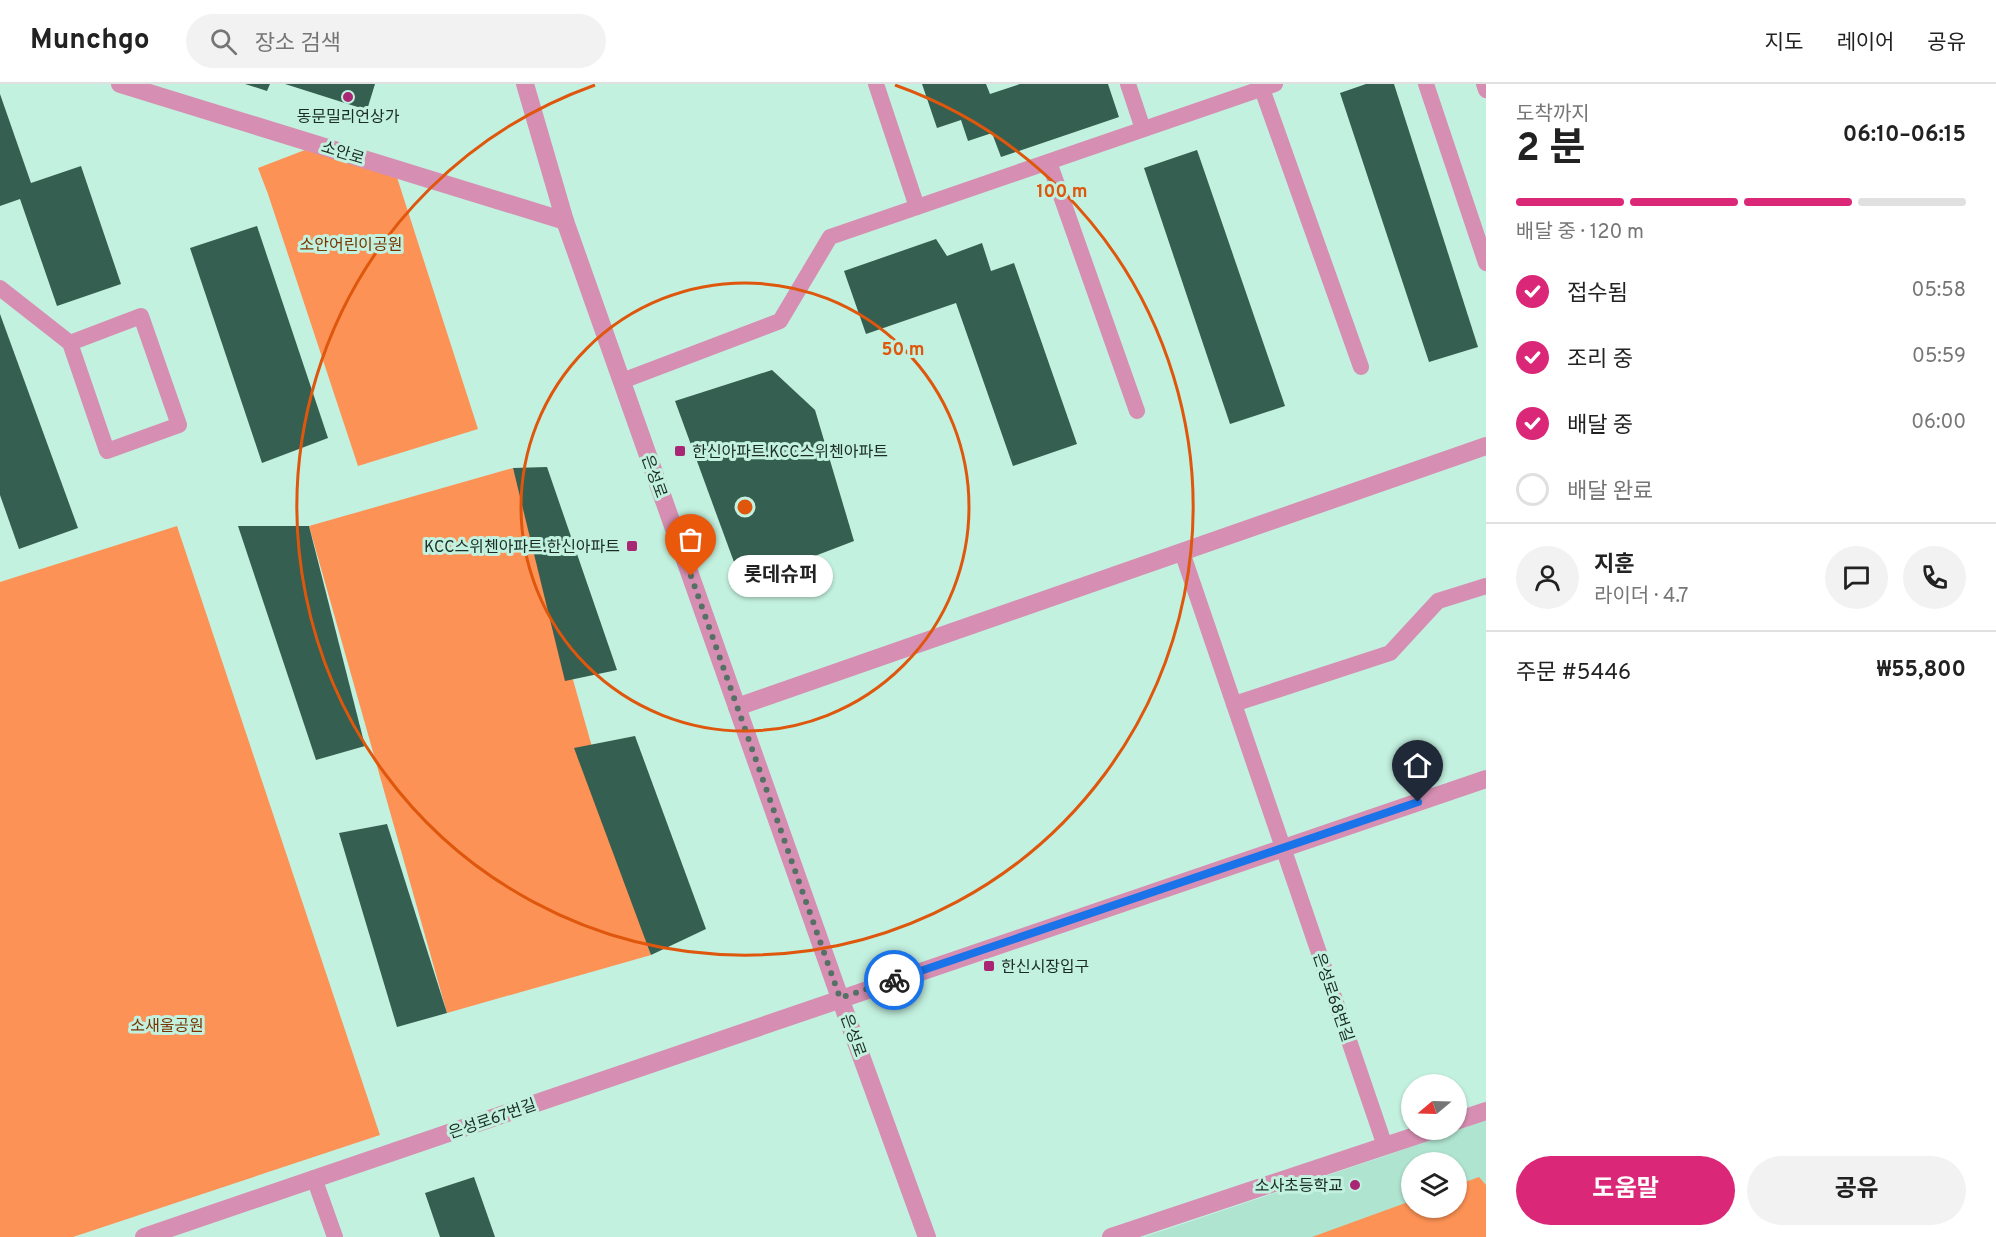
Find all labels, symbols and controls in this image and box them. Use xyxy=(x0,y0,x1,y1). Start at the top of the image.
search box xyxy=(186,14,606,68)
text: Munchgo xyxy=(30,23,150,59)
icon: search xyxy=(207,25,240,58)
text: 지도 xyxy=(1765,30,1803,57)
text: 레이어 xyxy=(1836,30,1894,57)
text: 공유 xyxy=(1927,30,1966,57)
text: 장소 검색 xyxy=(255,31,341,58)
marker: 동문밀리언상가 xyxy=(341,90,355,104)
text: 도착까지 xyxy=(1516,102,1590,128)
place label: 동문밀리언상가 xyxy=(296,108,400,128)
text: 06:10–06:15 xyxy=(1843,122,1966,149)
text: 2 분 xyxy=(1516,126,1585,175)
street label: 소안로 xyxy=(318,138,367,170)
text: 100 m xyxy=(1036,181,1088,204)
text: 배달 중 · 120 m xyxy=(1516,220,1644,246)
park label: 소안어린이공원 xyxy=(299,236,403,256)
icon: check xyxy=(1516,275,1549,308)
text: 05:58 xyxy=(1912,278,1966,304)
text: 접수됨 xyxy=(1567,281,1628,308)
text: 50 m xyxy=(881,339,925,362)
icon: check xyxy=(1516,341,1549,374)
text: 05:59 xyxy=(1912,344,1966,370)
text: 조리 중 xyxy=(1567,347,1633,374)
icon: check xyxy=(1516,407,1549,440)
text: 06:00 xyxy=(1911,410,1966,436)
text: 배달 중 xyxy=(1567,413,1633,440)
place label: 한신아파트.KCC스위첸아파트 xyxy=(692,443,888,463)
marker: 한신아파트.KCC스위첸아파트 xyxy=(673,444,687,458)
street label: 은성로 xyxy=(636,453,670,501)
text: 배달 완료 xyxy=(1567,479,1653,506)
centre of rings xyxy=(735,497,755,517)
pin xyxy=(665,514,716,576)
icon: bag xyxy=(674,523,707,556)
place label: KCC스위첸아파트.한신아파트 xyxy=(424,538,620,558)
marker: KCC스위첸아파트.한신아파트 xyxy=(625,539,639,553)
button: person xyxy=(1516,546,1579,609)
button: chat xyxy=(1825,546,1888,609)
button: phone xyxy=(1903,546,1966,609)
text: 지훈 xyxy=(1594,552,1634,579)
callout: 롯데슈퍼 xyxy=(727,555,832,597)
text: 롯데슈퍼 xyxy=(744,563,817,589)
text: 라이더 · 4.7 xyxy=(1594,584,1688,610)
text: ₩55,800 xyxy=(1877,657,1966,684)
text: 주문 #5446 xyxy=(1516,660,1631,687)
pin xyxy=(1392,740,1443,802)
icon: home xyxy=(1401,749,1434,782)
courier xyxy=(864,950,924,1010)
street label: 은성로68번길 xyxy=(1308,950,1357,1045)
place label: 한신시장입구 xyxy=(1001,958,1089,978)
marker: 한신시장입구 xyxy=(982,959,996,973)
icon: bike xyxy=(878,964,911,997)
street label: 은성로 xyxy=(835,1012,869,1060)
park label: 소새울공원 xyxy=(130,1017,204,1037)
north arrow xyxy=(1401,1074,1467,1140)
map controls xyxy=(1401,1074,1467,1218)
street label: 은성로67번길 xyxy=(446,1096,539,1144)
button: layers xyxy=(1401,1152,1467,1218)
button: 도움말 xyxy=(1516,1156,1735,1225)
button: 공유 xyxy=(1747,1156,1966,1225)
place label: 소사초등학교 xyxy=(1255,1177,1343,1197)
marker: 소사초등학교 xyxy=(1348,1178,1362,1192)

